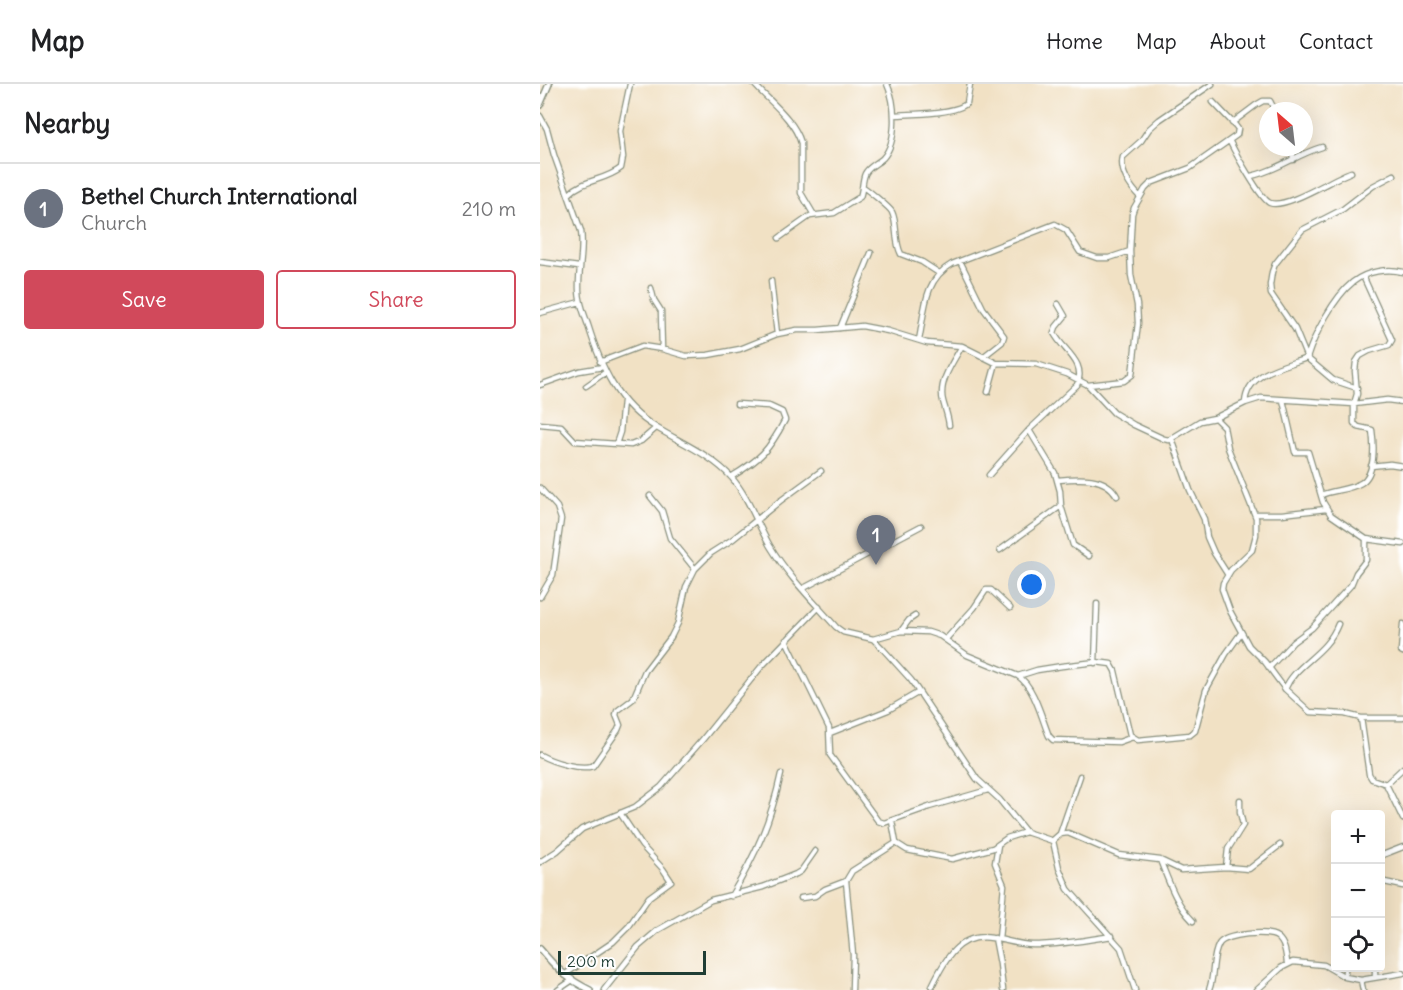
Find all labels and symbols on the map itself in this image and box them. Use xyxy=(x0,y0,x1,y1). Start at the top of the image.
north arrow xyxy=(1259,102,1313,156)
pin: 1 xyxy=(856,516,896,565)
your location xyxy=(1017,570,1046,599)
scale bar xyxy=(558,948,706,976)

